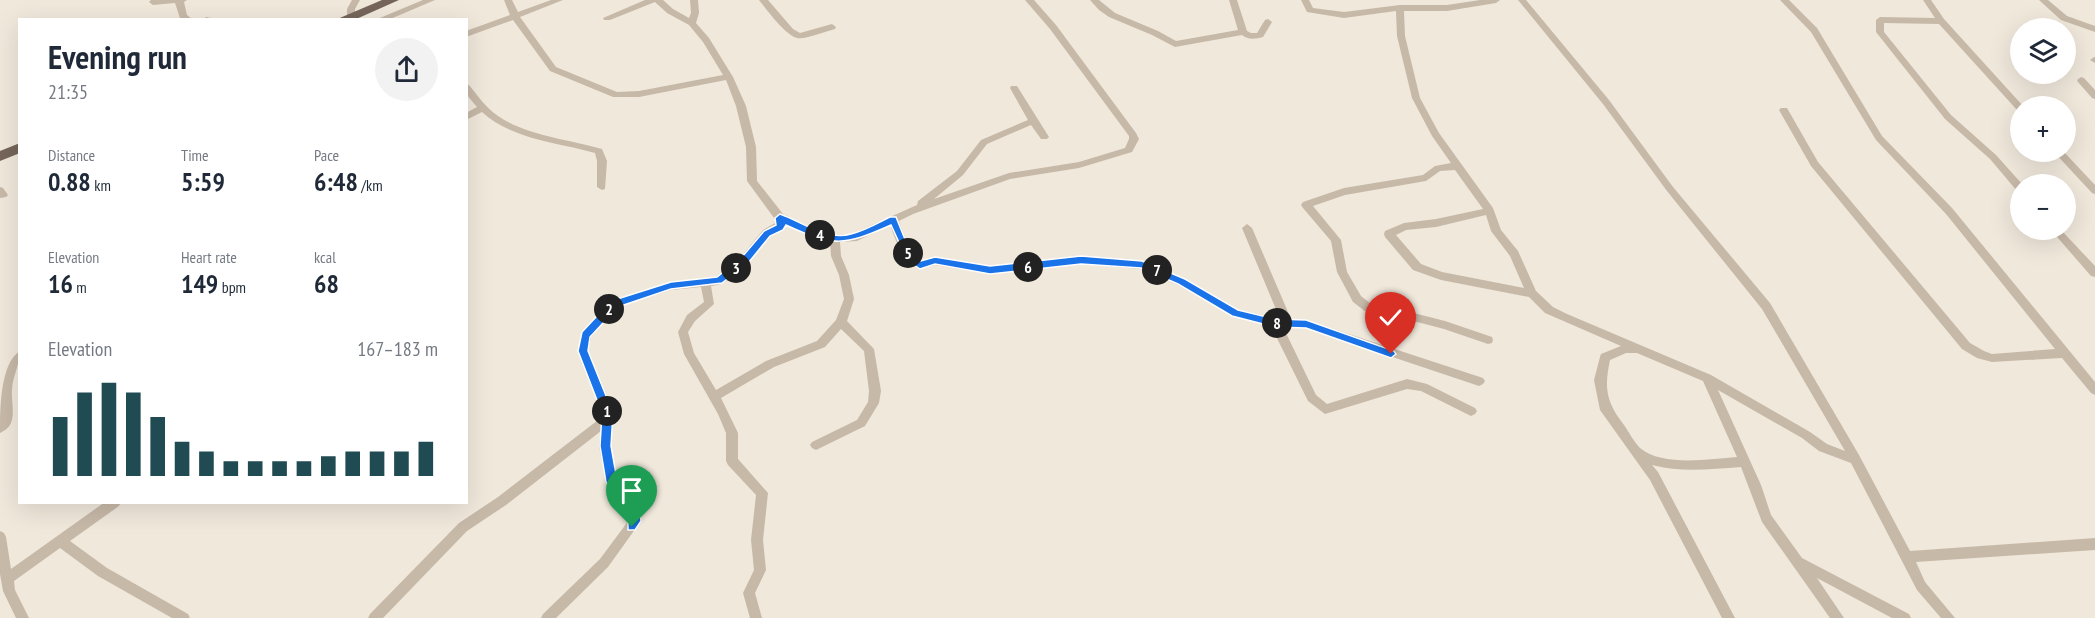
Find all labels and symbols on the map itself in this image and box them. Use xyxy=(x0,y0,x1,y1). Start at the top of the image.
pin: 4 xyxy=(805,220,835,250)
pin: 5 xyxy=(893,238,923,268)
pin: 6 xyxy=(1013,252,1043,282)
pin: 3 xyxy=(721,253,751,283)
pin: 7 xyxy=(1142,255,1172,285)
pin xyxy=(1365,292,1416,354)
pin: 2 xyxy=(594,294,624,324)
pin: 8 xyxy=(1262,308,1292,338)
pin: 1 xyxy=(592,396,622,426)
pin xyxy=(606,465,657,527)

